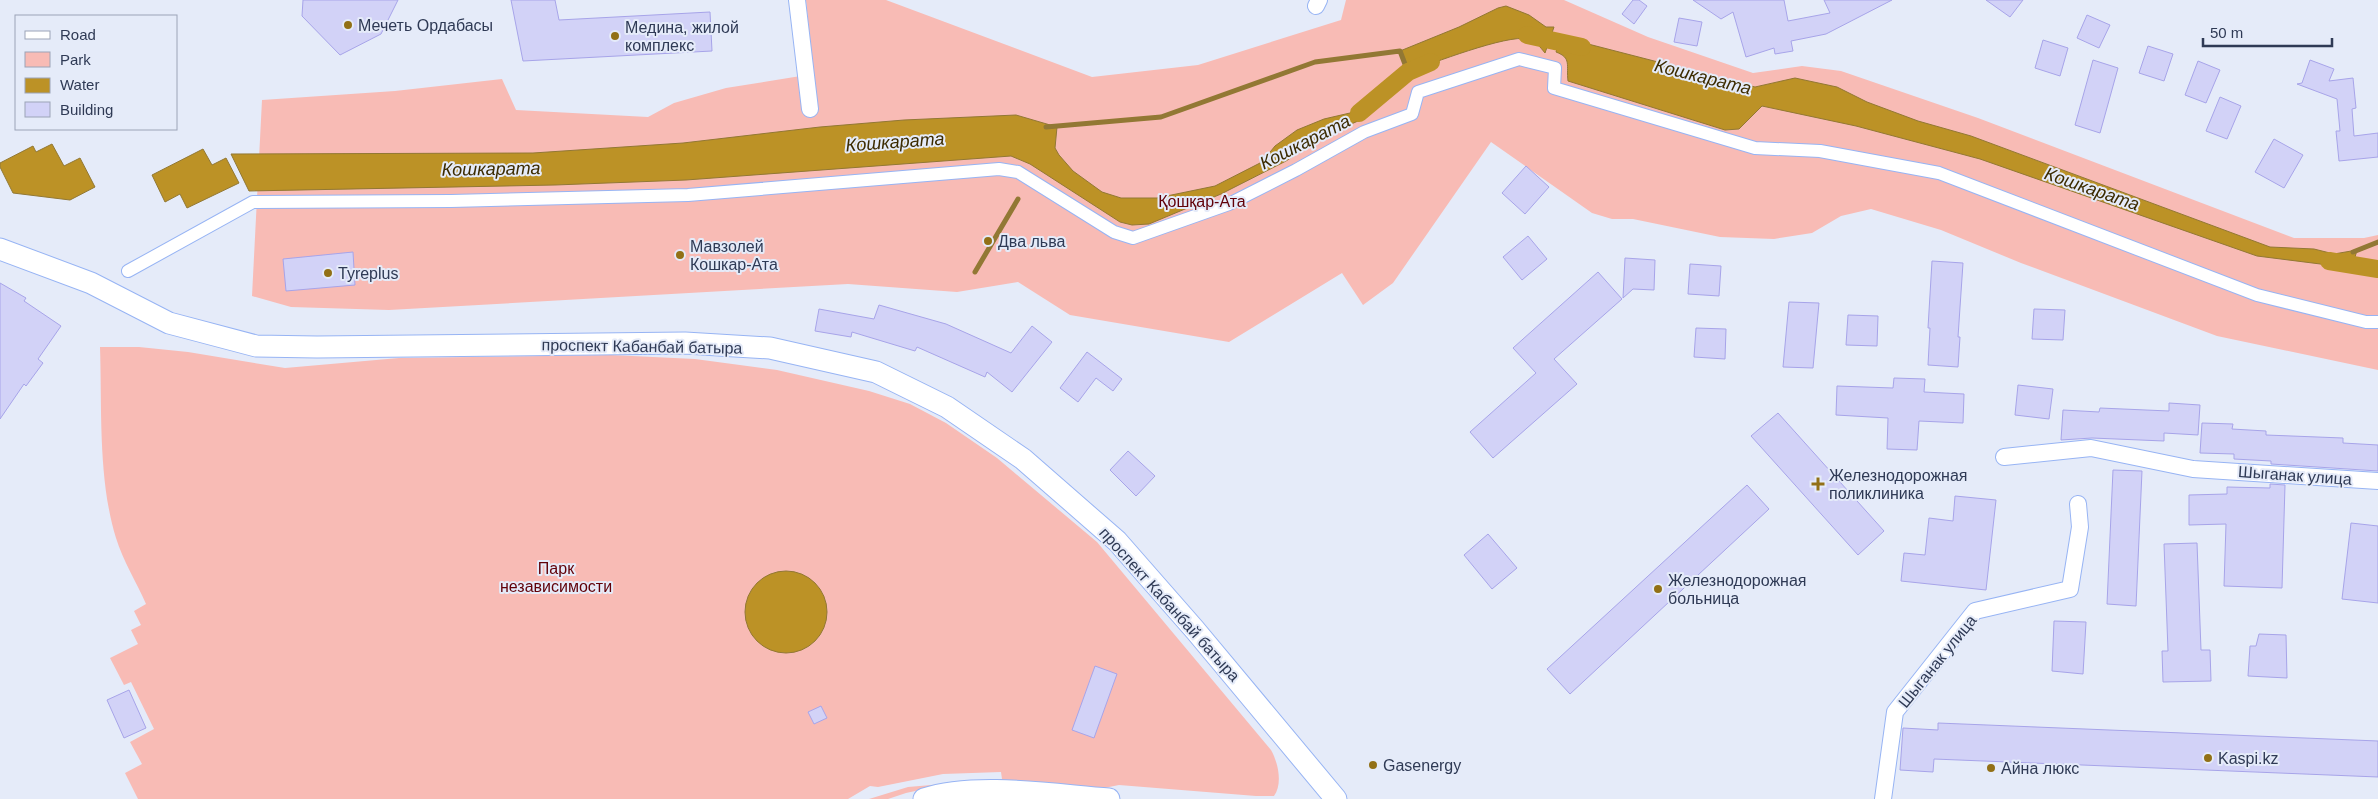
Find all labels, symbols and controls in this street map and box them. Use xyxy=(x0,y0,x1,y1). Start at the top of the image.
legend xyxy=(15,15,178,130)
scale bar xyxy=(2203,15,2332,47)
place label: Мечеть Ордабасы xyxy=(358,17,493,34)
marker: Мечеть Ордабасы xyxy=(342,19,354,31)
place label: Медина, жилой комплекс xyxy=(625,19,739,54)
text: 50 m xyxy=(2210,24,2243,41)
text: Road xyxy=(60,26,96,43)
marker: Медина, жилой комплекс xyxy=(609,30,621,42)
text: Park xyxy=(60,51,91,68)
water label: Кошкарата xyxy=(1653,55,1753,99)
text: Water xyxy=(60,76,99,93)
text: Building xyxy=(60,101,113,118)
water label: Кошкарата xyxy=(1256,111,1354,173)
water label: Кошкарата xyxy=(845,129,945,155)
water label: Кошкарата xyxy=(441,158,541,180)
water label: Кошкарата xyxy=(2042,163,2142,215)
park label: Қошқар-Ата xyxy=(1158,193,1246,210)
place label: Два льва xyxy=(998,233,1065,250)
marker: Два льва xyxy=(982,235,994,247)
place label: Мавзолей Кошкар-Ата xyxy=(690,238,778,273)
marker: Мавзолей Кошкар-Ата xyxy=(674,249,686,261)
place label: Tyreplus xyxy=(338,265,398,282)
marker: Tyreplus xyxy=(322,267,334,279)
street label: проспект Кабанбай батыра xyxy=(541,336,743,357)
street label: Шыганак улица xyxy=(2238,463,2352,488)
place label: Железнодорожная поликлиника xyxy=(1829,467,1968,502)
marker: Железнодорожная поликлиника xyxy=(1811,477,1825,491)
street label: проспект Кабанбай батыра xyxy=(1096,524,1243,685)
park label: Парк независимости xyxy=(500,560,612,595)
place label: Железнодорожная больница xyxy=(1668,572,1807,607)
marker: Железнодорожная больница xyxy=(1652,583,1664,595)
street label: Шыганак улица xyxy=(1895,612,1980,711)
place label: Kaspi.kz xyxy=(2218,750,2278,767)
marker: Kaspi.kz xyxy=(2202,752,2214,764)
place label: Gasenergy xyxy=(1383,757,1461,774)
marker: Gasenergy xyxy=(1367,759,1379,771)
place label: Айна люкс xyxy=(2001,760,2079,777)
marker: Айна люкс xyxy=(1985,762,1997,774)

